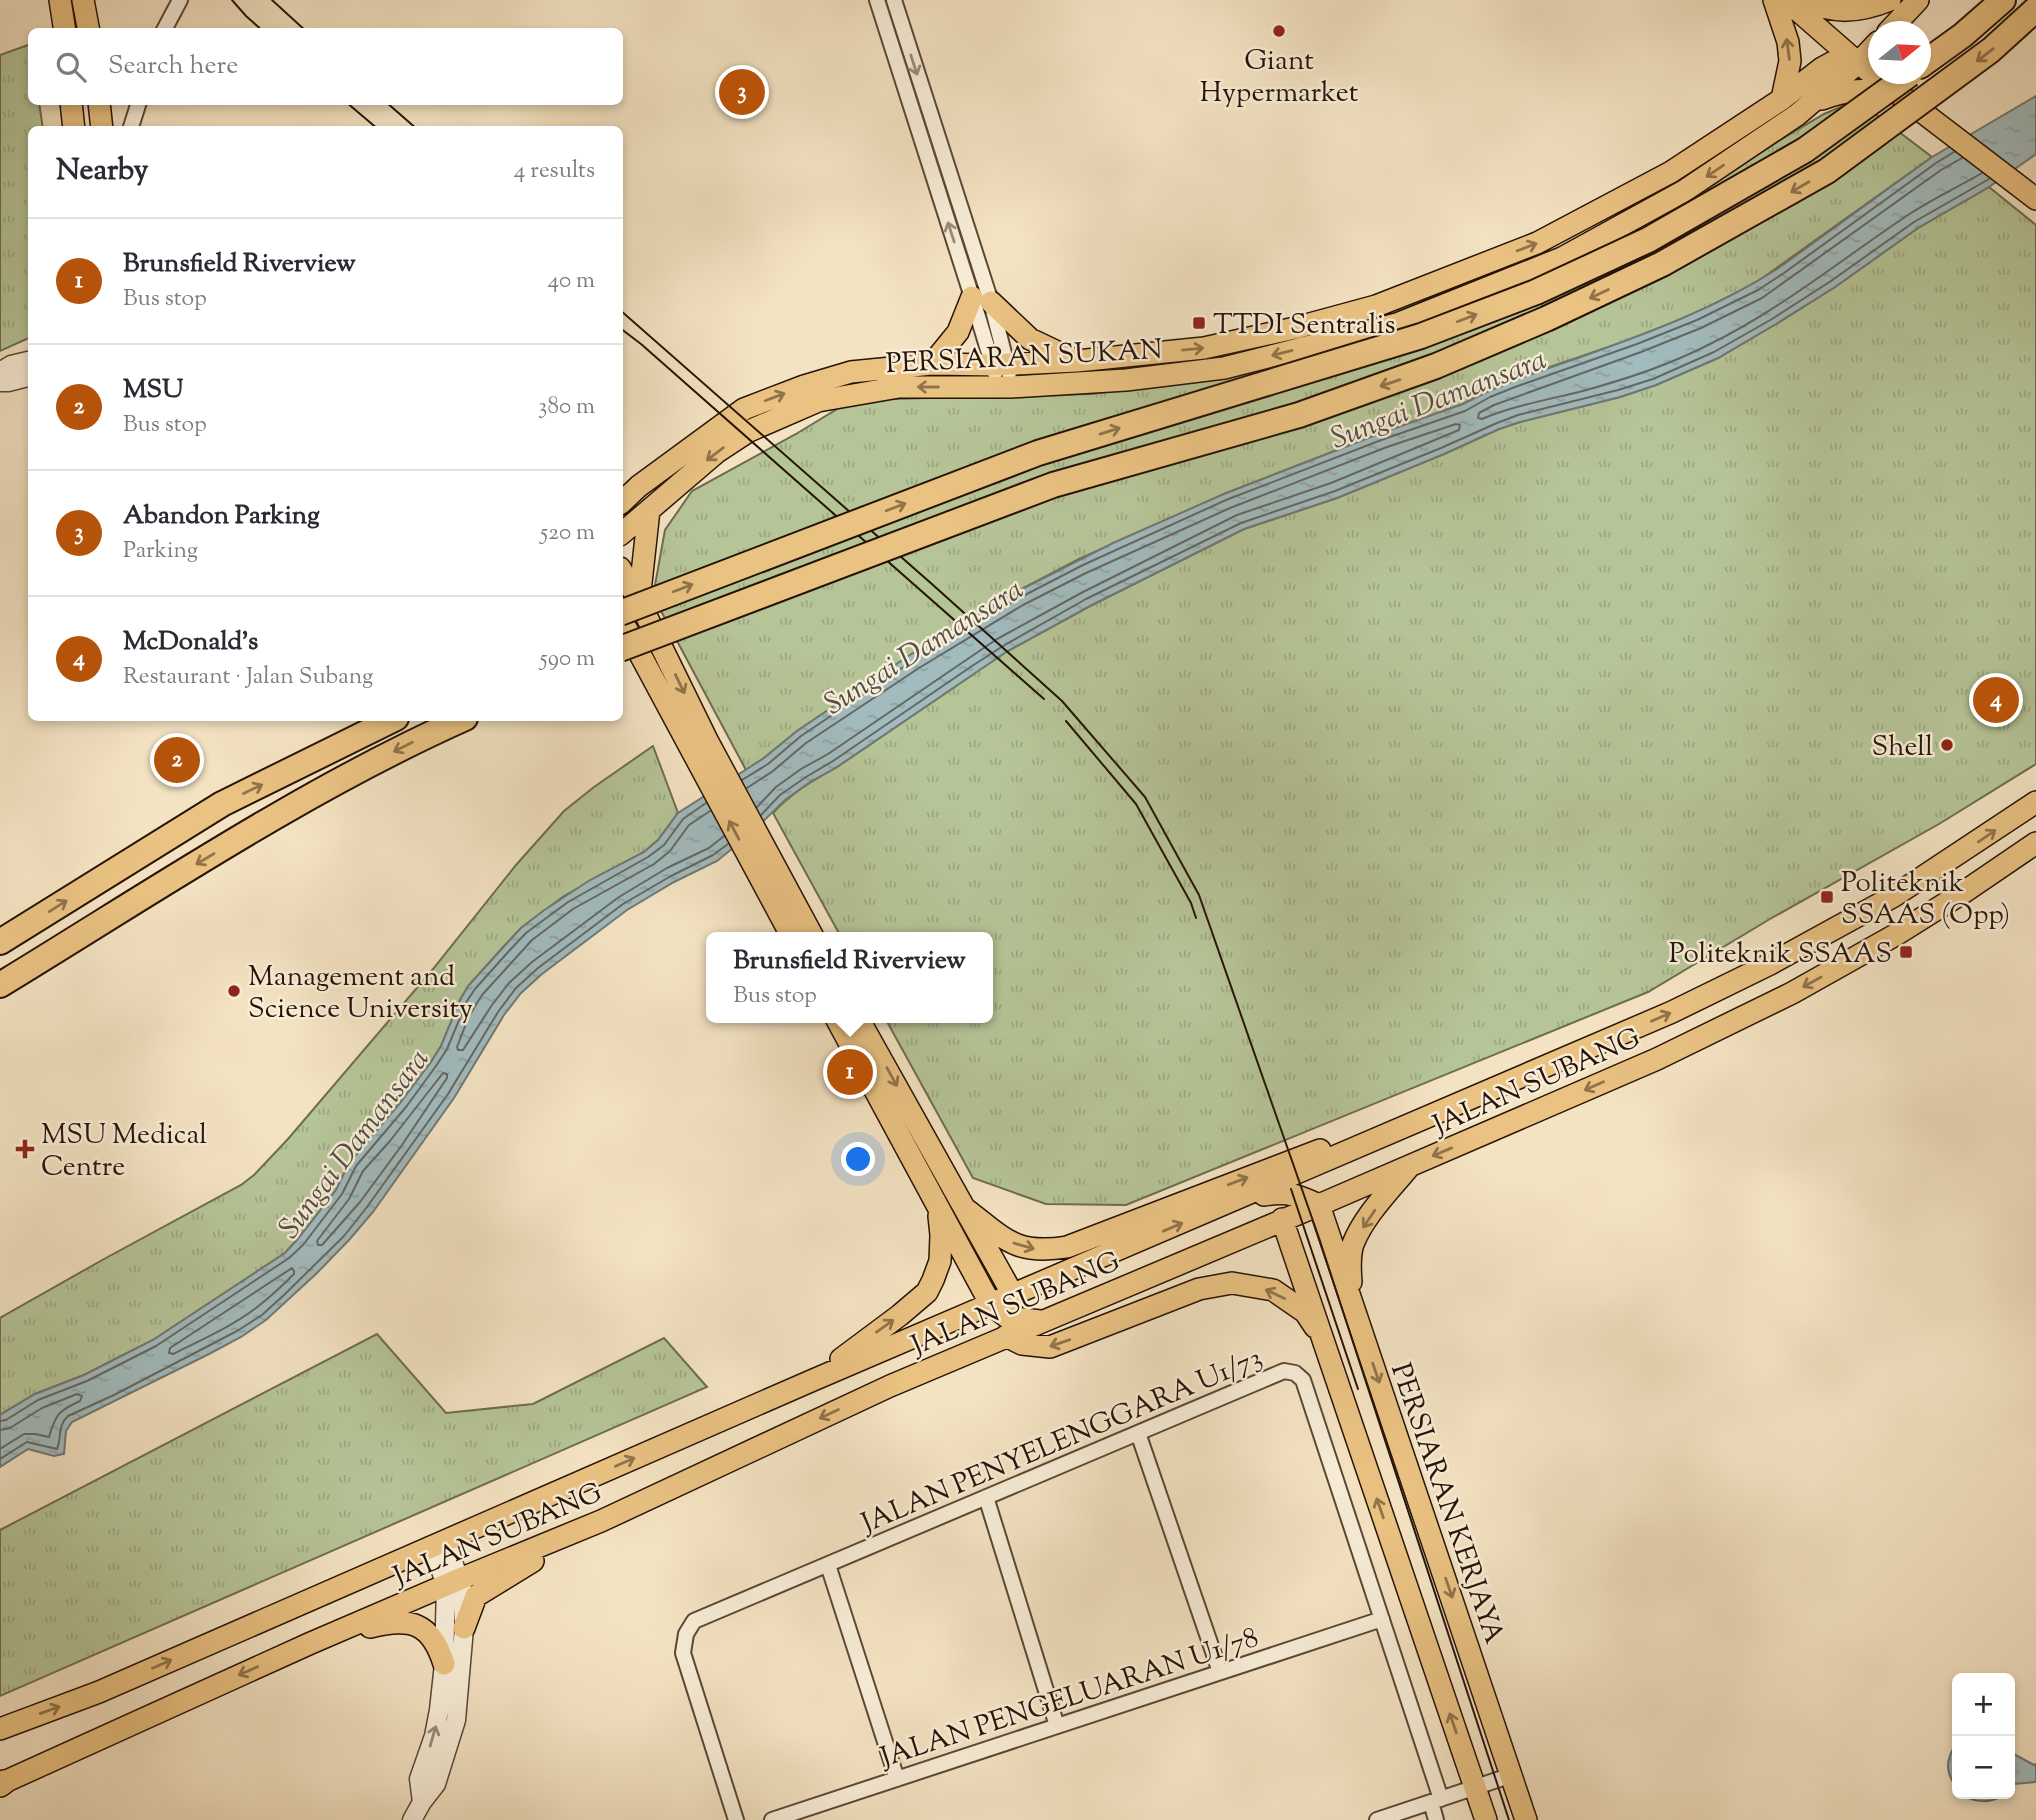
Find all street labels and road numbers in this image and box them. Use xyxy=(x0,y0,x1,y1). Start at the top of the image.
street label: PERSIARAN SUKAN xyxy=(885,331,1164,385)
street label: JALAN SUBANG xyxy=(1425,1019,1647,1147)
street label: JALAN SUBANG xyxy=(904,1243,1127,1368)
street label: JALAN PENYELENGGARA U1/73 xyxy=(854,1339,1269,1545)
street label: PERSIARAN KERJAYA xyxy=(1379,1358,1513,1650)
street label: JALAN SUBANG xyxy=(386,1474,609,1599)
street label: JALAN PENGELUARAN U1/78 xyxy=(874,1619,1264,1780)

